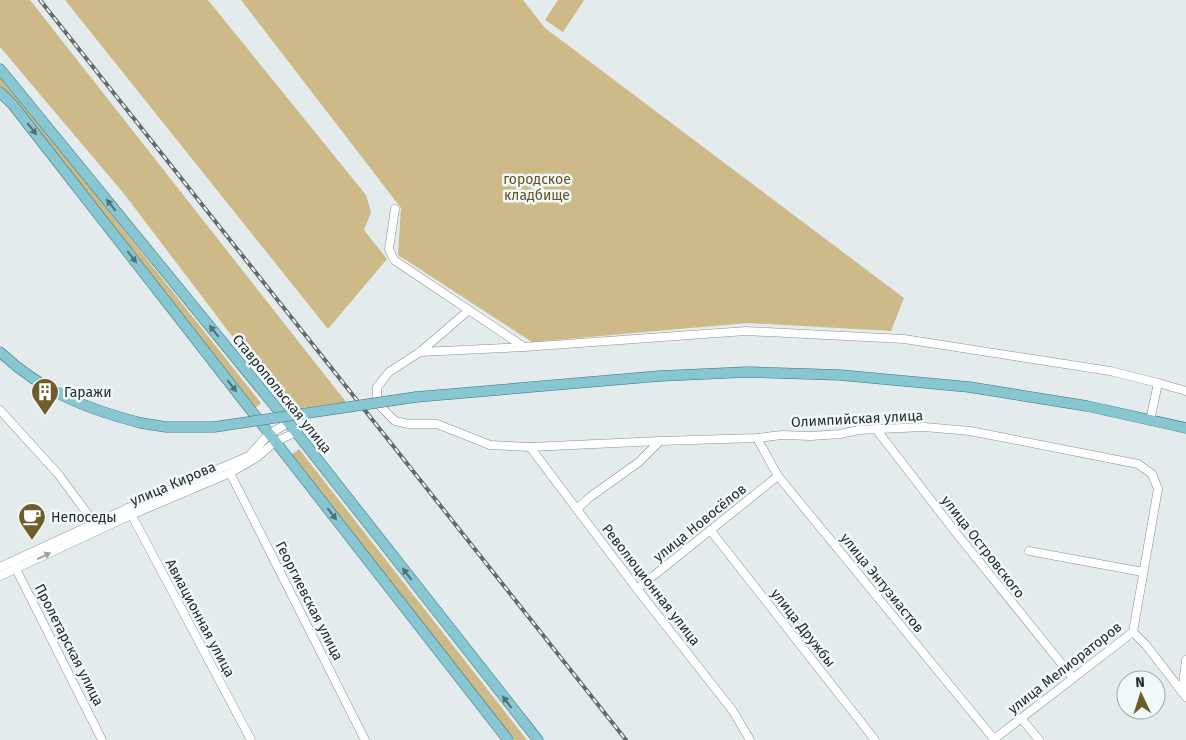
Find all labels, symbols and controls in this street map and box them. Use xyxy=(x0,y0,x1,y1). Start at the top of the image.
one-way arrow xyxy=(26,122,37,135)
park label: городское кладбище xyxy=(503,171,571,204)
one-way arrow xyxy=(106,198,117,211)
one-way arrow xyxy=(126,251,137,264)
one-way arrow xyxy=(208,325,219,338)
street label: Ставропольская улица xyxy=(229,331,335,457)
building icon: Гаражи xyxy=(30,377,60,416)
one-way arrow xyxy=(226,379,237,392)
place label: Гаражи xyxy=(64,384,112,401)
street label: Олимпийская улица xyxy=(791,407,923,431)
street label: улица Кирова xyxy=(128,458,218,510)
street label: улица Новосёлов xyxy=(650,480,750,566)
street label: улица Островского xyxy=(938,492,1028,602)
cafe icon: Непоседы xyxy=(17,502,47,541)
one-way arrow xyxy=(326,507,337,520)
place label: Непоседы xyxy=(51,509,117,526)
street label: Революционная улица xyxy=(598,521,704,649)
street label: улица Энтузиастов xyxy=(837,530,927,636)
street label: Георгиевская улица xyxy=(272,539,346,663)
one-way arrow xyxy=(37,552,51,560)
street label: Авиационная улица xyxy=(162,556,238,680)
one-way arrow xyxy=(402,568,413,581)
street label: Пролетарская улица xyxy=(31,581,107,709)
street label: улица Дружбы xyxy=(767,585,839,671)
street label: улица Мелиораторов xyxy=(1005,618,1125,718)
north arrow xyxy=(1116,670,1166,720)
text: N xyxy=(1135,674,1145,691)
one-way arrow xyxy=(502,696,513,709)

